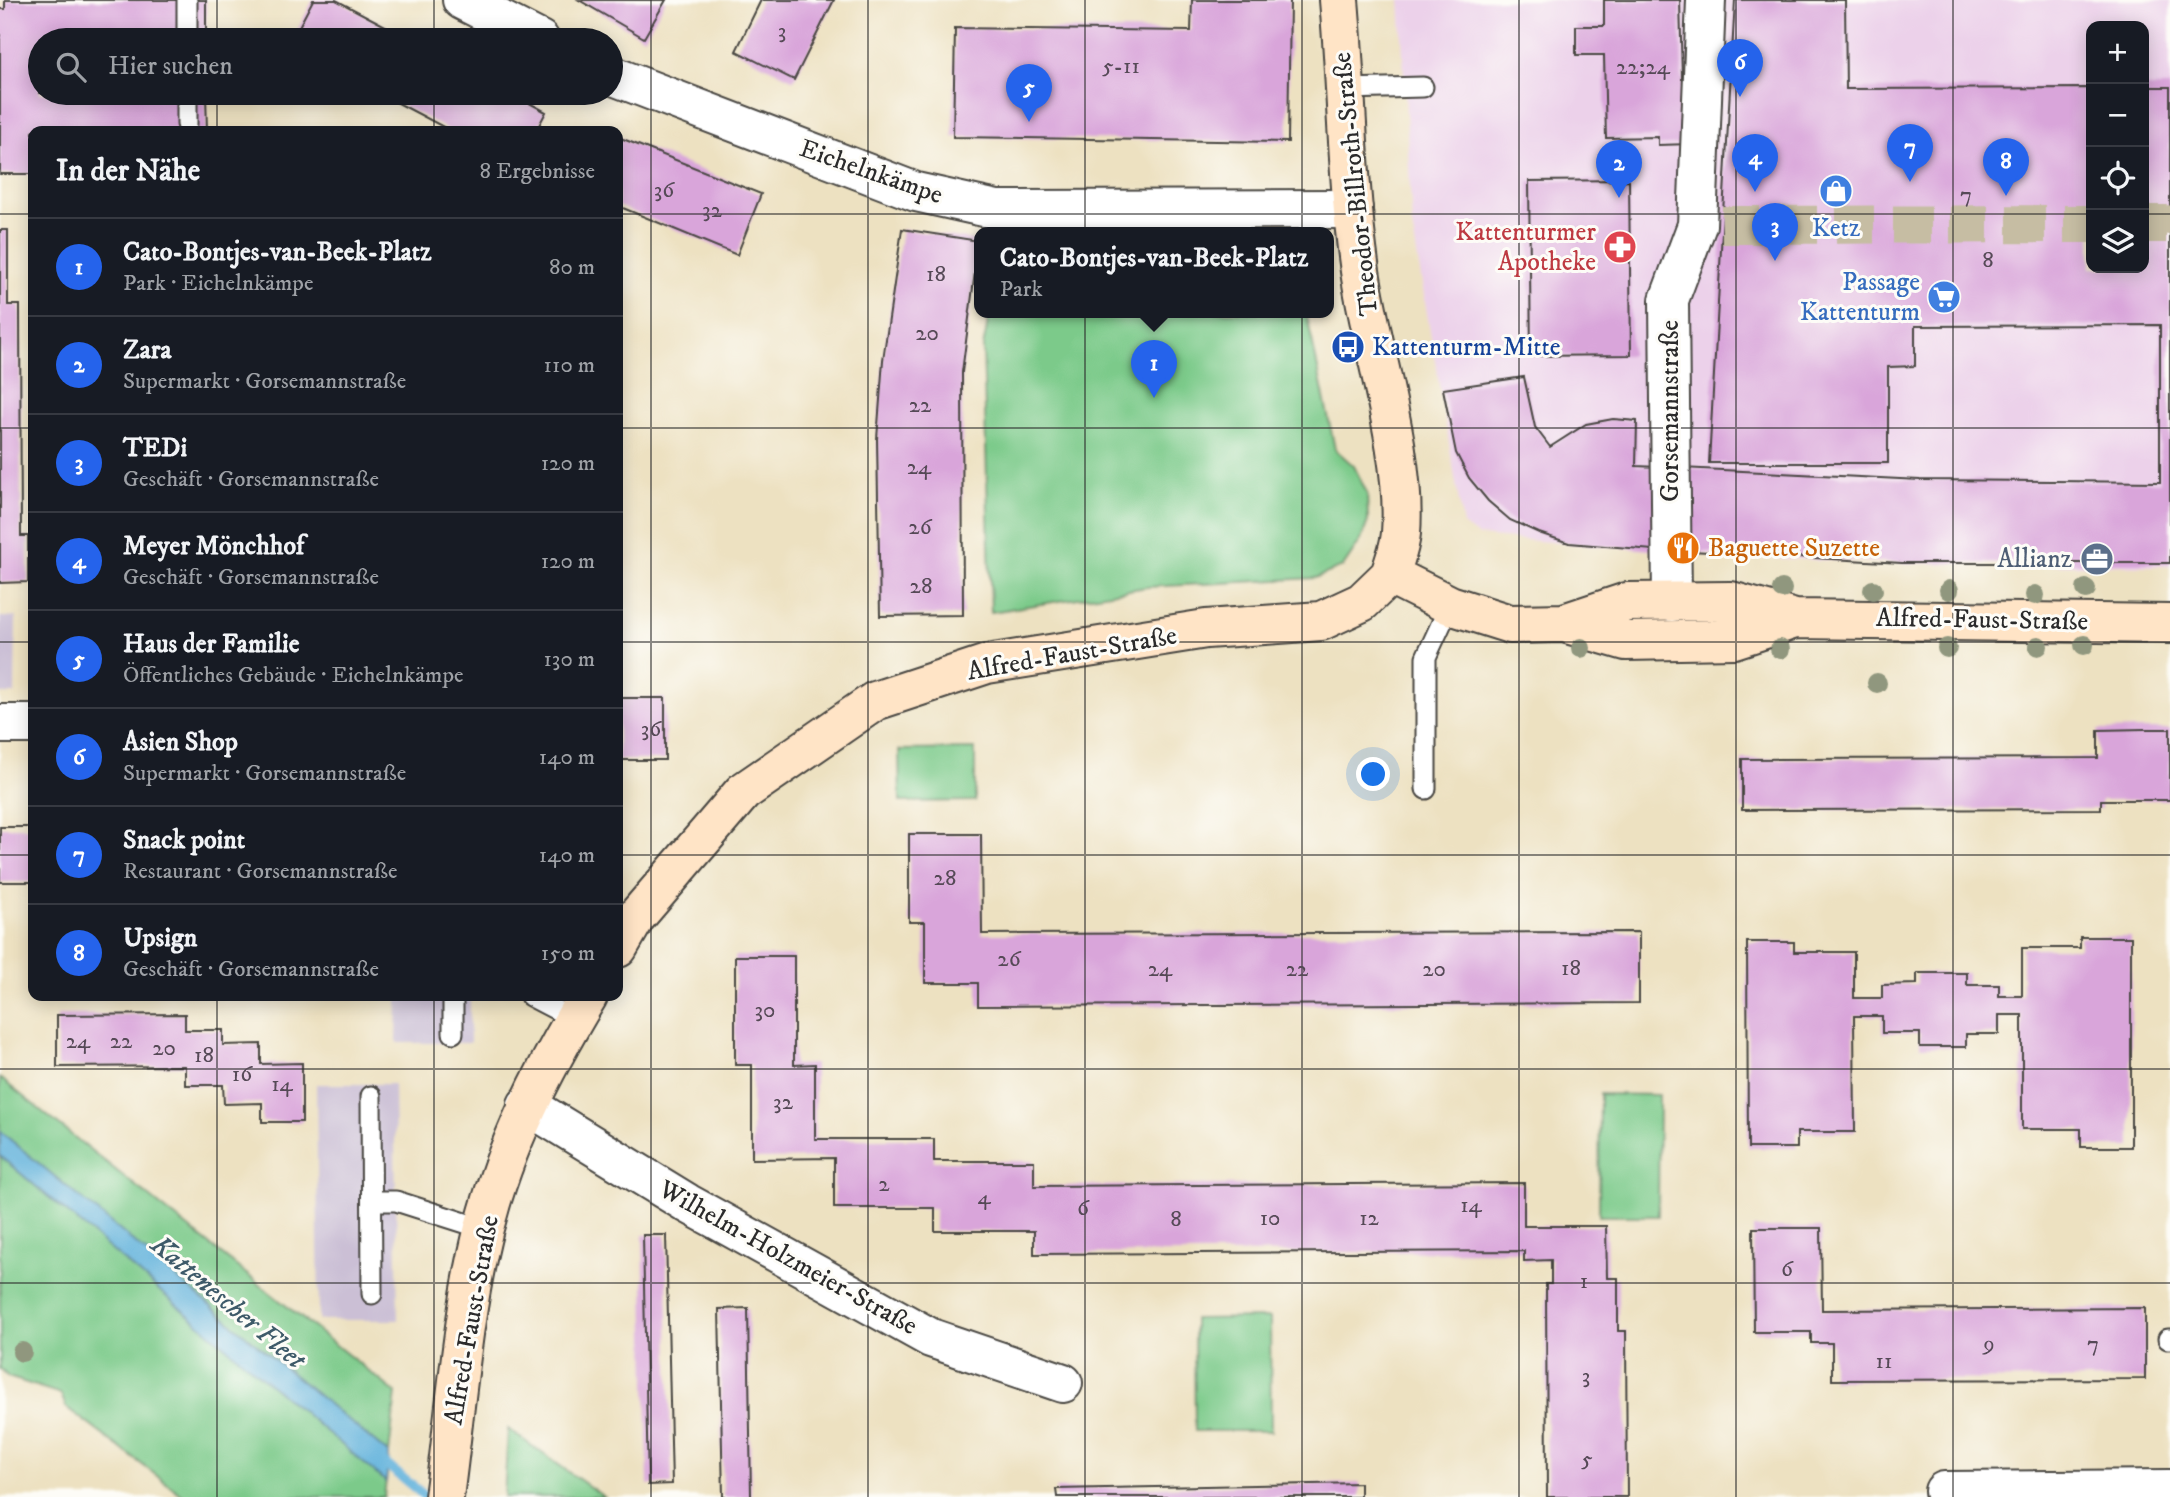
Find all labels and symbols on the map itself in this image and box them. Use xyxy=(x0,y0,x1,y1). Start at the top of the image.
house number: 3 xyxy=(778,17,786,46)
pin: 6 xyxy=(1717,39,1763,97)
street label: Theodor-Billroth-Straße xyxy=(1326,50,1386,318)
house number: 5-11 xyxy=(1102,52,1140,81)
house number: 22;24 xyxy=(1616,53,1671,82)
pin: 5 xyxy=(1006,64,1052,122)
pin: 7 xyxy=(1887,124,1933,182)
street label: Eichelnkämpe xyxy=(795,132,947,212)
pin: 4 xyxy=(1732,134,1778,192)
pin: 8 xyxy=(1983,138,2029,196)
pin: 2 xyxy=(1596,140,1642,198)
shop icon: Ketz xyxy=(1817,172,1855,210)
house number: 36 xyxy=(654,176,675,205)
house number: 7 xyxy=(1960,181,1972,210)
house number: 32 xyxy=(702,196,723,225)
pin: 3 xyxy=(1752,203,1798,261)
place label: Ketz xyxy=(1812,212,1860,245)
place label: Kattenturmer Apotheke xyxy=(1455,216,1596,279)
pharmacy icon: Kattenturmer Apotheke xyxy=(1601,228,1639,266)
house number: 8 xyxy=(1982,246,1994,275)
house number: 18 xyxy=(926,260,946,289)
place label: Passage Kattenturm xyxy=(1800,266,1920,329)
supermarket icon: Passage Kattenturm xyxy=(1925,278,1963,316)
house number: 20 xyxy=(915,319,939,348)
street label: Gorsemannstraße xyxy=(1654,320,1687,502)
bus stop icon: Kattenturm-Mitte xyxy=(1329,328,1367,366)
place label: Kattenturm-Mitte xyxy=(1372,331,1561,364)
pin: 1 xyxy=(1131,340,1177,398)
house number: 22 xyxy=(909,391,932,420)
house number: 24 xyxy=(907,453,932,482)
house number: 26 xyxy=(908,513,933,542)
restaurant icon: Baguette Suzette xyxy=(1664,529,1702,567)
place label: Baguette Suzette xyxy=(1708,532,1880,565)
office icon: Allianz xyxy=(2078,540,2116,578)
place label: Allianz xyxy=(1997,543,2072,576)
house number: 28 xyxy=(910,572,932,601)
street label: Alfred-Faust-Straße xyxy=(1876,602,2088,638)
street label: Alfred-Faust-Straße xyxy=(965,619,1179,689)
house number: 36 xyxy=(641,715,662,744)
your location xyxy=(1356,757,1390,791)
house number: 28 xyxy=(934,864,956,893)
house number: 26 xyxy=(997,945,1022,974)
house number: 18 xyxy=(1561,954,1581,983)
house number: 24 xyxy=(1148,955,1173,984)
house number: 22 xyxy=(1286,955,1309,984)
house number: 20 xyxy=(1422,955,1446,984)
house number: 30 xyxy=(755,996,775,1025)
house number: 24 xyxy=(66,1027,91,1056)
house number: 22 xyxy=(110,1027,133,1056)
house number: 20 xyxy=(152,1034,176,1063)
house number: 18 xyxy=(194,1041,214,1070)
house number: 16 xyxy=(232,1060,253,1089)
house number: 14 xyxy=(271,1070,294,1099)
house number: 32 xyxy=(773,1088,794,1117)
house number: 2 xyxy=(878,1170,890,1199)
street label: Wilhelm-Holzmeier-Straße xyxy=(652,1173,923,1343)
house number: 4 xyxy=(977,1183,991,1212)
house number: 14 xyxy=(1460,1191,1483,1220)
house number: 6 xyxy=(1077,1194,1090,1223)
house number: 10 xyxy=(1260,1204,1280,1233)
house number: 12 xyxy=(1359,1204,1380,1233)
house number: 8 xyxy=(1170,1205,1182,1234)
street label: Alfred-Faust-Straße xyxy=(437,1213,507,1427)
water label: Kattenescher Fleet xyxy=(143,1227,314,1378)
house number: 6 xyxy=(1781,1255,1794,1284)
house number: 1 xyxy=(1580,1267,1588,1296)
house number: 9 xyxy=(1982,1330,1995,1359)
house number: 7 xyxy=(2087,1330,2099,1359)
house number: 11 xyxy=(1876,1347,1892,1376)
house number: 3 xyxy=(1582,1362,1590,1391)
house number: 5 xyxy=(1581,1445,1593,1474)

